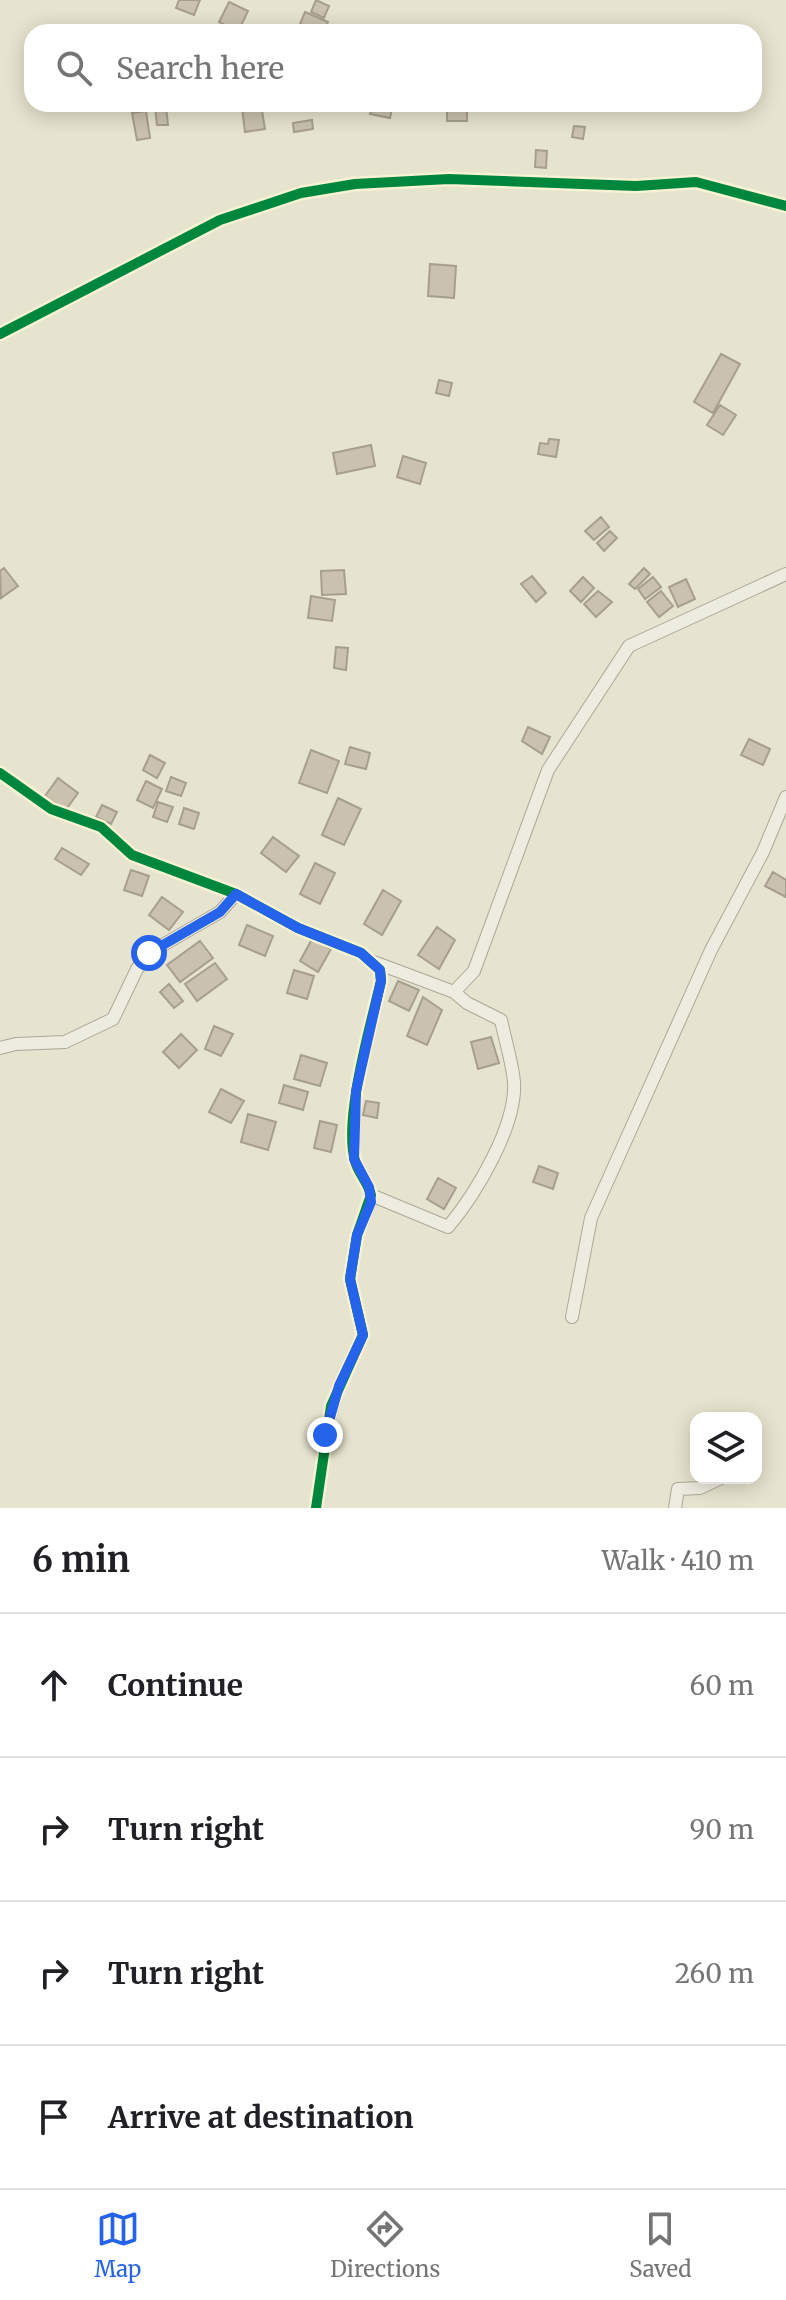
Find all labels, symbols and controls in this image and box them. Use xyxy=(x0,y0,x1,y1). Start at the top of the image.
search box xyxy=(24,24,762,112)
icon: search xyxy=(52,46,96,90)
text: Search here xyxy=(116,49,284,87)
route start xyxy=(131,935,167,971)
map controls xyxy=(690,1412,762,1484)
button: layers xyxy=(690,1412,762,1484)
route end xyxy=(307,1417,343,1453)
text: 6 min xyxy=(32,1539,130,1581)
text: Walk · 410 m xyxy=(602,1544,754,1577)
icon: ahead xyxy=(32,1663,76,1707)
text: Continue xyxy=(108,1666,243,1704)
text: 60 m xyxy=(690,1669,754,1702)
icon: right xyxy=(32,1807,76,1851)
text: Turn right xyxy=(108,1810,264,1848)
text: 90 m xyxy=(690,1813,754,1846)
icon: right xyxy=(32,1951,76,1995)
text: Turn right xyxy=(108,1954,264,1992)
text: 260 m xyxy=(675,1957,754,1990)
icon: arrive xyxy=(32,2095,76,2139)
text: Arrive at destination xyxy=(108,2098,414,2136)
tab: Map xyxy=(94,2207,141,2283)
tab: Directions xyxy=(330,2207,440,2283)
tab: Saved xyxy=(629,2207,692,2283)

